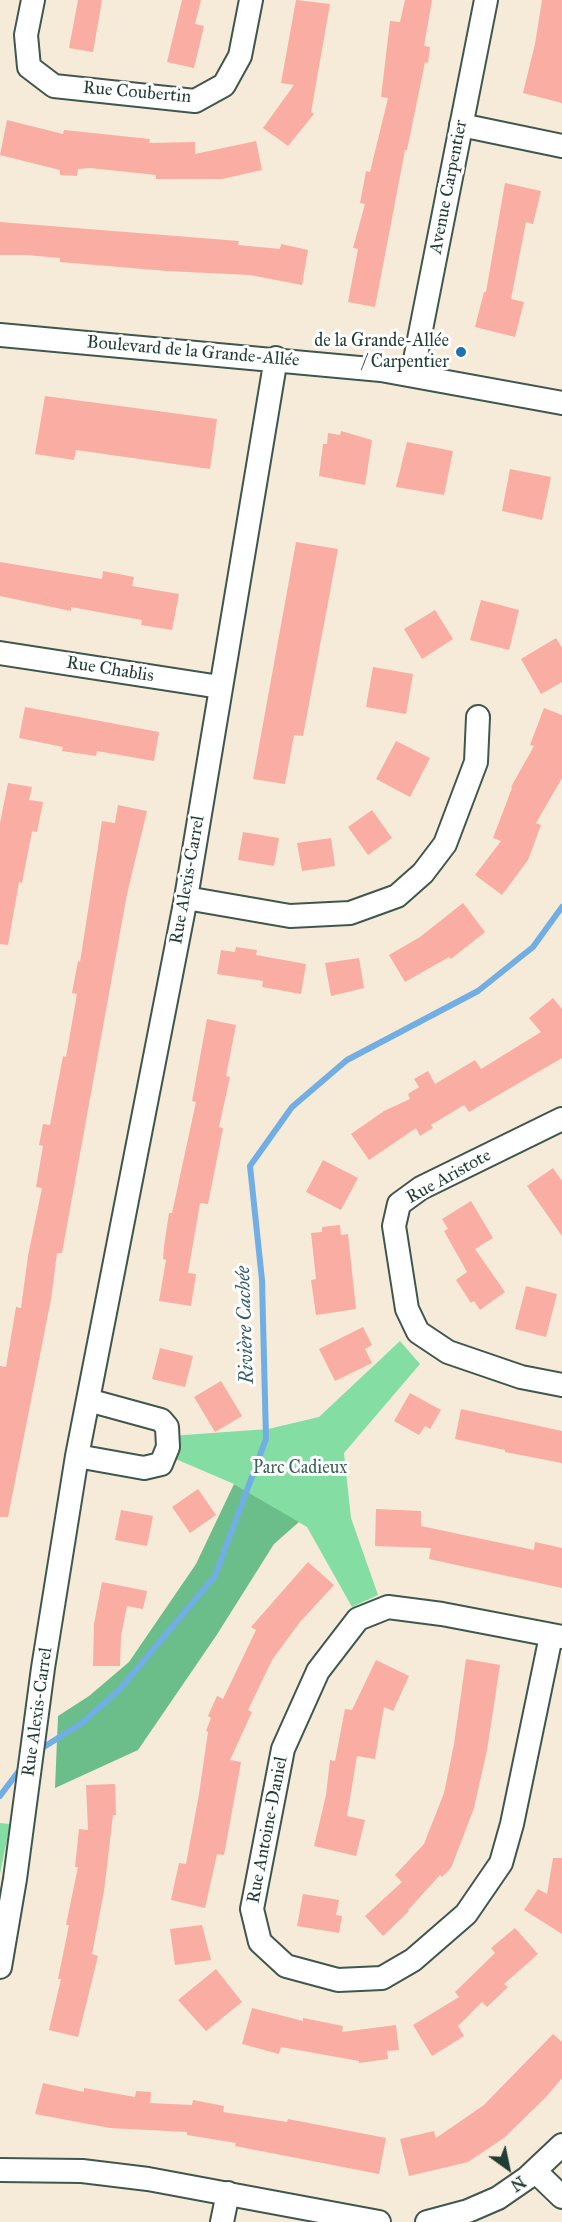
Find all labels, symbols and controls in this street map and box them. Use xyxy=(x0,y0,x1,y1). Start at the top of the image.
street label: Rue Coubertin xyxy=(82,78,192,108)
street label: Avenue Carpentier xyxy=(425,118,473,256)
place label: de la Grande-Allée / Carpentier xyxy=(314,331,449,374)
street label: Boulevard de la Grande-Allée xyxy=(86,332,300,372)
marker: de la Grande-Allée / Carpentier xyxy=(454,345,468,359)
street label: Rue Chablis xyxy=(65,652,155,688)
street label: Rue Alexis-Carrel xyxy=(166,814,210,946)
street label: Rue Aristote xyxy=(403,1145,495,1209)
water label: Rivière Cachée xyxy=(232,1266,260,1384)
park label: Parc Cadieux xyxy=(253,1458,347,1480)
street label: Rue Alexis-Carrel xyxy=(18,1646,58,1778)
street label: Rue Antoine-Daniel xyxy=(243,1755,293,1905)
north arrow xyxy=(478,2138,538,2198)
text: N xyxy=(507,2172,529,2195)

